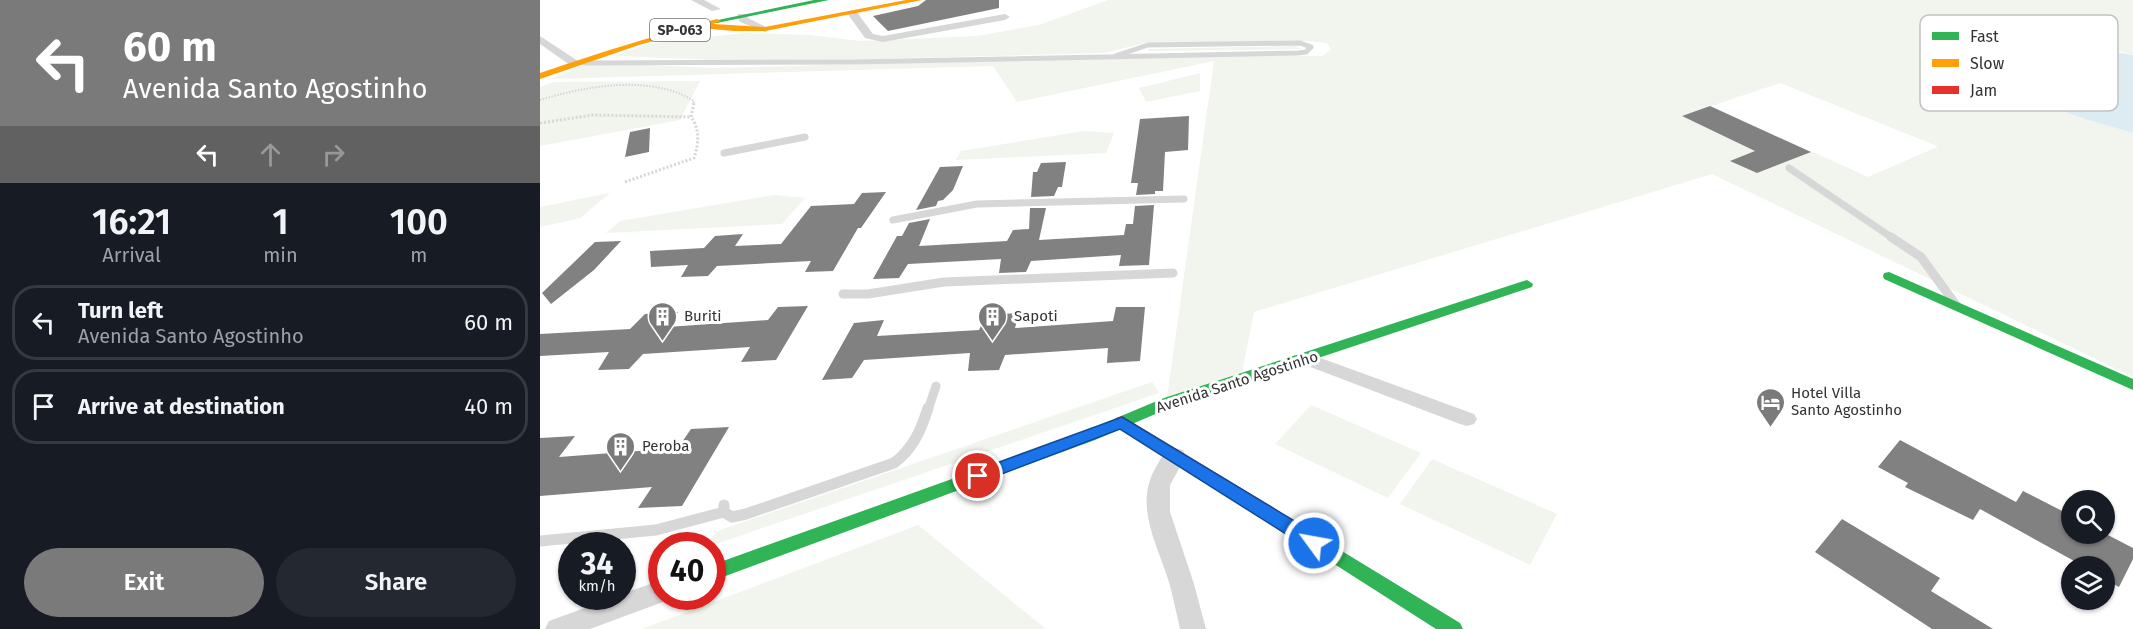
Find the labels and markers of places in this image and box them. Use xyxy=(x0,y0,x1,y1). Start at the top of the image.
building icon: Buriti xyxy=(647,300,679,342)
building icon: Sapoti xyxy=(977,300,1009,342)
place label: Buriti xyxy=(684,307,722,325)
place label: Sapoti xyxy=(1014,307,1058,325)
place label: Hotel Villa Santo Agostinho xyxy=(1791,384,1902,419)
hotel icon: Hotel Villa Santo Agostinho xyxy=(1754,386,1786,428)
building icon: Peroba xyxy=(605,430,637,472)
place label: Peroba xyxy=(642,437,689,455)
pin xyxy=(952,450,1003,501)

